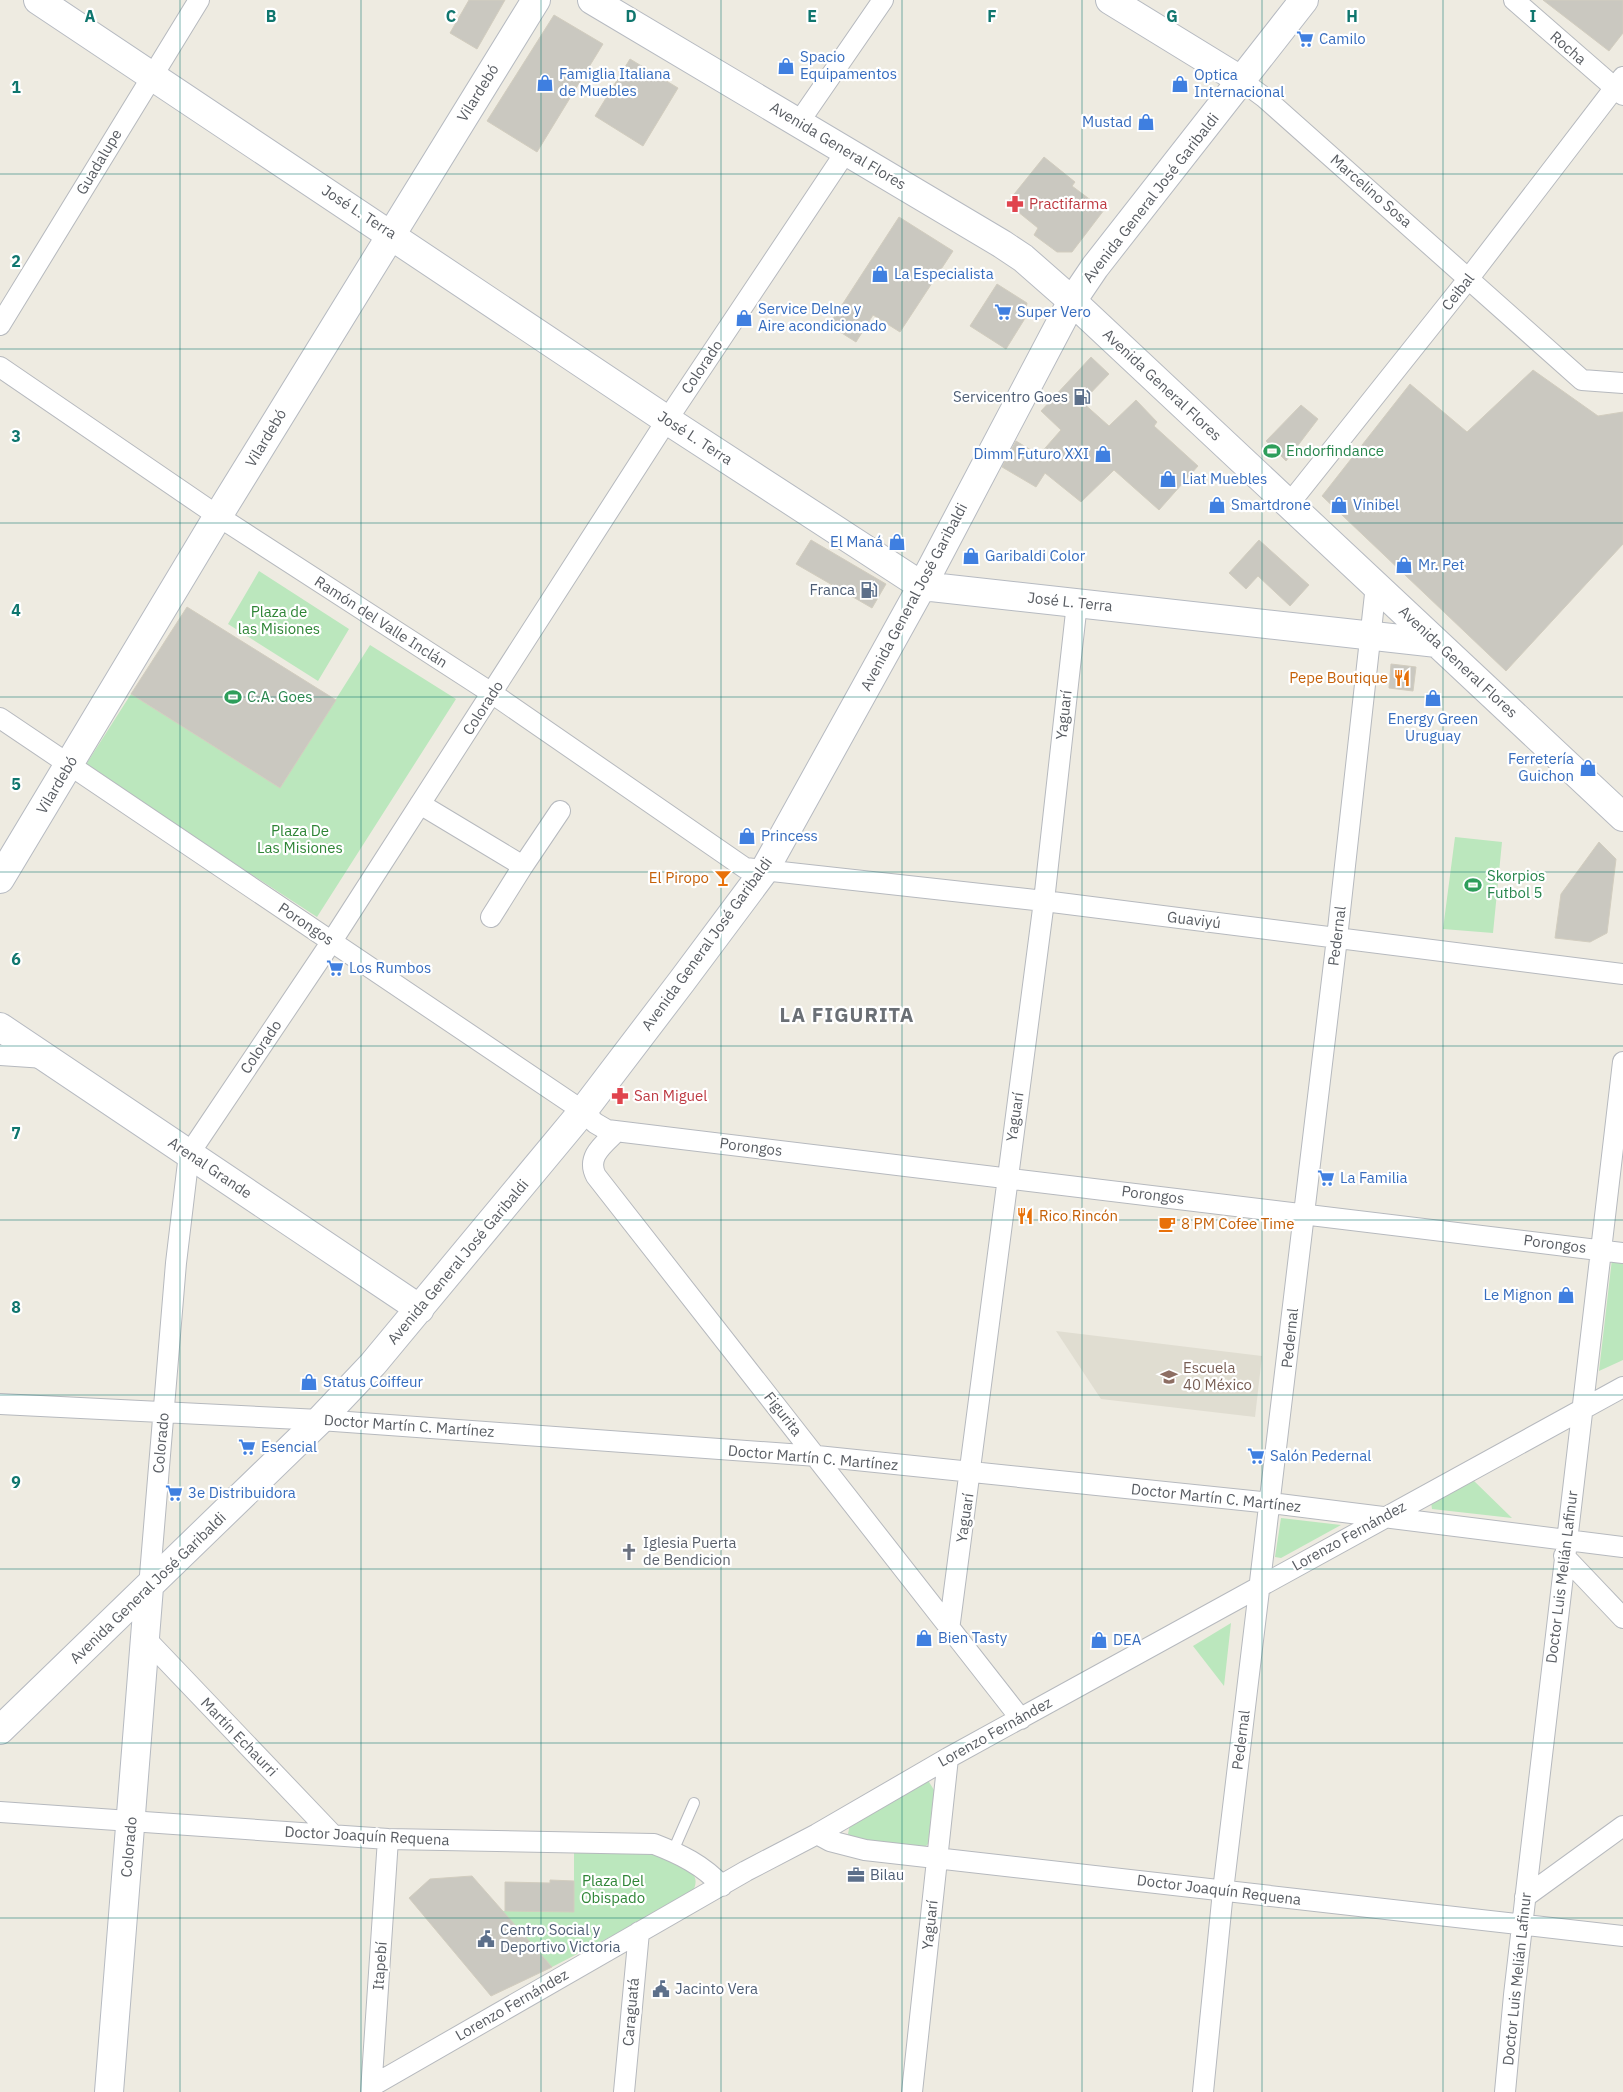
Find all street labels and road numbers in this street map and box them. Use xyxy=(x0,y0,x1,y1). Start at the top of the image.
street label: Rocha xyxy=(1546,27,1590,69)
street label: Vilardebó xyxy=(452,60,503,125)
street label: Avenida General Flores xyxy=(767,97,910,194)
street label: Avenida General José Garibaldi xyxy=(1079,109,1223,286)
street label: Guadalupe xyxy=(72,125,126,198)
street label: Marcelino Sosa xyxy=(1327,150,1416,231)
street label: José L. Terra xyxy=(318,180,400,243)
street label: Ceibal xyxy=(1437,269,1478,314)
street label: Avenida General Flores xyxy=(1099,325,1226,445)
street label: Colorado xyxy=(677,336,726,397)
street label: Vilardebó xyxy=(241,405,290,470)
street label: José L. Terra xyxy=(654,406,736,469)
street label: Avenida General José Garibaldi xyxy=(856,500,971,694)
street label: Ramón del Valle Inclán xyxy=(311,571,451,672)
street label: José L. Terra xyxy=(1027,588,1114,615)
street label: Avenida General Flores xyxy=(1395,602,1522,722)
street label: Colorado xyxy=(458,677,507,738)
street label: Yaguarí xyxy=(1051,689,1076,741)
street label: Vilardebó xyxy=(32,752,81,817)
street label: Avenida General José Garibaldi xyxy=(637,853,776,1034)
street label: Porongos xyxy=(275,898,338,949)
street label: Pedernal xyxy=(1323,905,1350,967)
street label: Guaviyú xyxy=(1166,907,1222,932)
street label: Colorado xyxy=(236,1016,285,1077)
street label: Yaguarí xyxy=(1002,1091,1027,1143)
street label: Arenal Grande xyxy=(165,1133,256,1203)
street label: Porongos xyxy=(719,1133,784,1160)
street label: Avenida General José Garibaldi xyxy=(383,1175,532,1348)
street label: Porongos xyxy=(1121,1181,1186,1208)
street label: Porongos xyxy=(1523,1230,1588,1257)
street label: Pedernal xyxy=(1277,1307,1302,1369)
street label: Figurita xyxy=(760,1388,807,1440)
street label: Doctor Martín C. Martínez xyxy=(323,1410,495,1441)
street label: Colorado xyxy=(148,1412,173,1474)
street label: Doctor Martín C. Martínez xyxy=(727,1441,899,1474)
street label: Doctor Martín C. Martínez xyxy=(1130,1479,1302,1516)
street label: Doctor Luis Melián Lafinur xyxy=(1541,1489,1582,1664)
street label: Yaguarí xyxy=(952,1492,977,1544)
street label: Lorenzo Fernández xyxy=(1288,1496,1409,1575)
street label: Avenida General José Garibaldi xyxy=(66,1508,230,1667)
street label: Lorenzo Fernández xyxy=(934,1692,1055,1771)
street label: Martín Echaurri xyxy=(197,1693,282,1780)
street label: Pedernal xyxy=(1227,1709,1254,1771)
street label: Colorado xyxy=(116,1816,141,1878)
street label: Doctor Joaquín Requena xyxy=(284,1822,450,1849)
street label: Doctor Joaquín Requena xyxy=(1136,1870,1302,1909)
street label: Doctor Luis Melián Lafinur xyxy=(1498,1891,1535,2066)
street label: Yaguarí xyxy=(917,1899,942,1951)
street label: Itapebí xyxy=(368,1941,391,1991)
street label: Lorenzo Fernández xyxy=(452,1964,572,2045)
street label: Caraguatá xyxy=(618,1977,643,2047)

